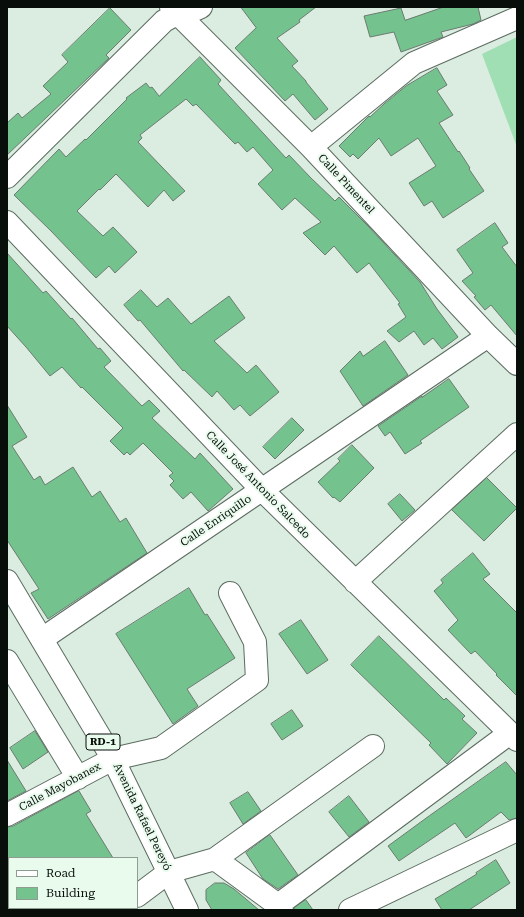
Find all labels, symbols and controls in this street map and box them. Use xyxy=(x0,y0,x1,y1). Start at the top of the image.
street label: Calle Pimentel xyxy=(315,151,377,217)
street label: Calle José Antonio Salcedo xyxy=(203,429,313,541)
street label: Calle Enriquillo xyxy=(178,492,254,550)
road number: RD-1 xyxy=(86,734,120,750)
street label: Calle Mayobanex xyxy=(17,760,103,814)
street label: Avenida Rafael Pereyó xyxy=(110,761,174,873)
legend xyxy=(8,857,138,909)
text: Road xyxy=(46,866,75,880)
text: Building xyxy=(46,886,95,900)

